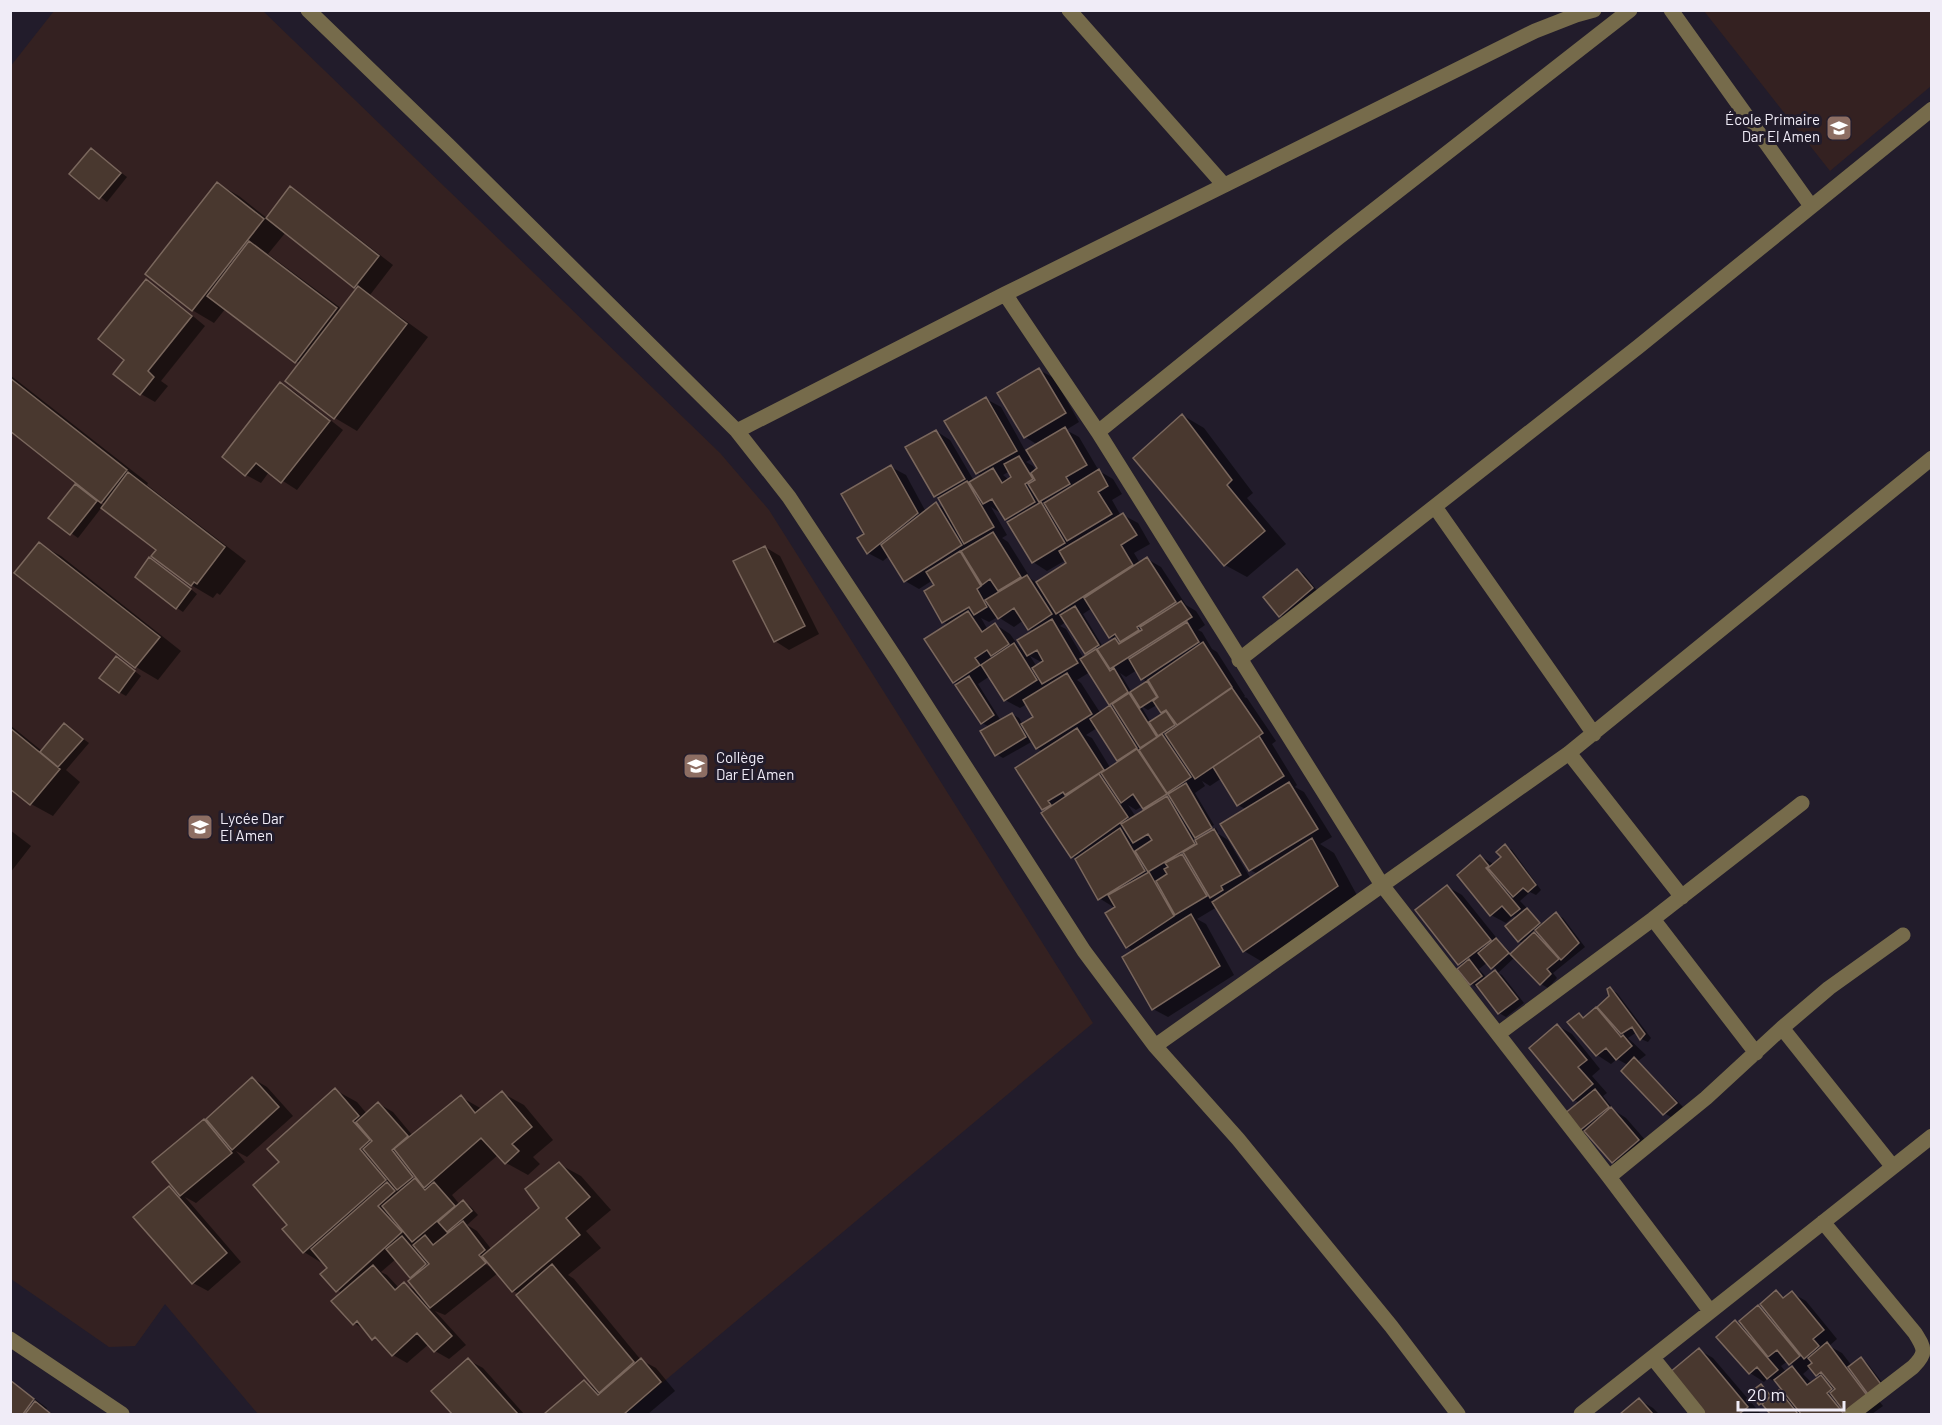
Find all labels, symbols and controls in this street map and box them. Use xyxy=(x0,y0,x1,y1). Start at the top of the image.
place label: École Primaire Dar El Amen xyxy=(1725,110,1820,145)
school or university icon: École Primaire Dar El Amen xyxy=(1824,113,1854,143)
place label: Collège Dar El Amen xyxy=(716,748,794,783)
school or university icon: Collège Dar El Amen xyxy=(681,751,711,781)
place label: Lycée Dar El Amen xyxy=(220,809,285,844)
school or university icon: Lycée Dar El Amen xyxy=(185,812,215,842)
scale bar xyxy=(1738,1374,1844,1412)
text: 20 m xyxy=(1747,1383,1785,1405)

